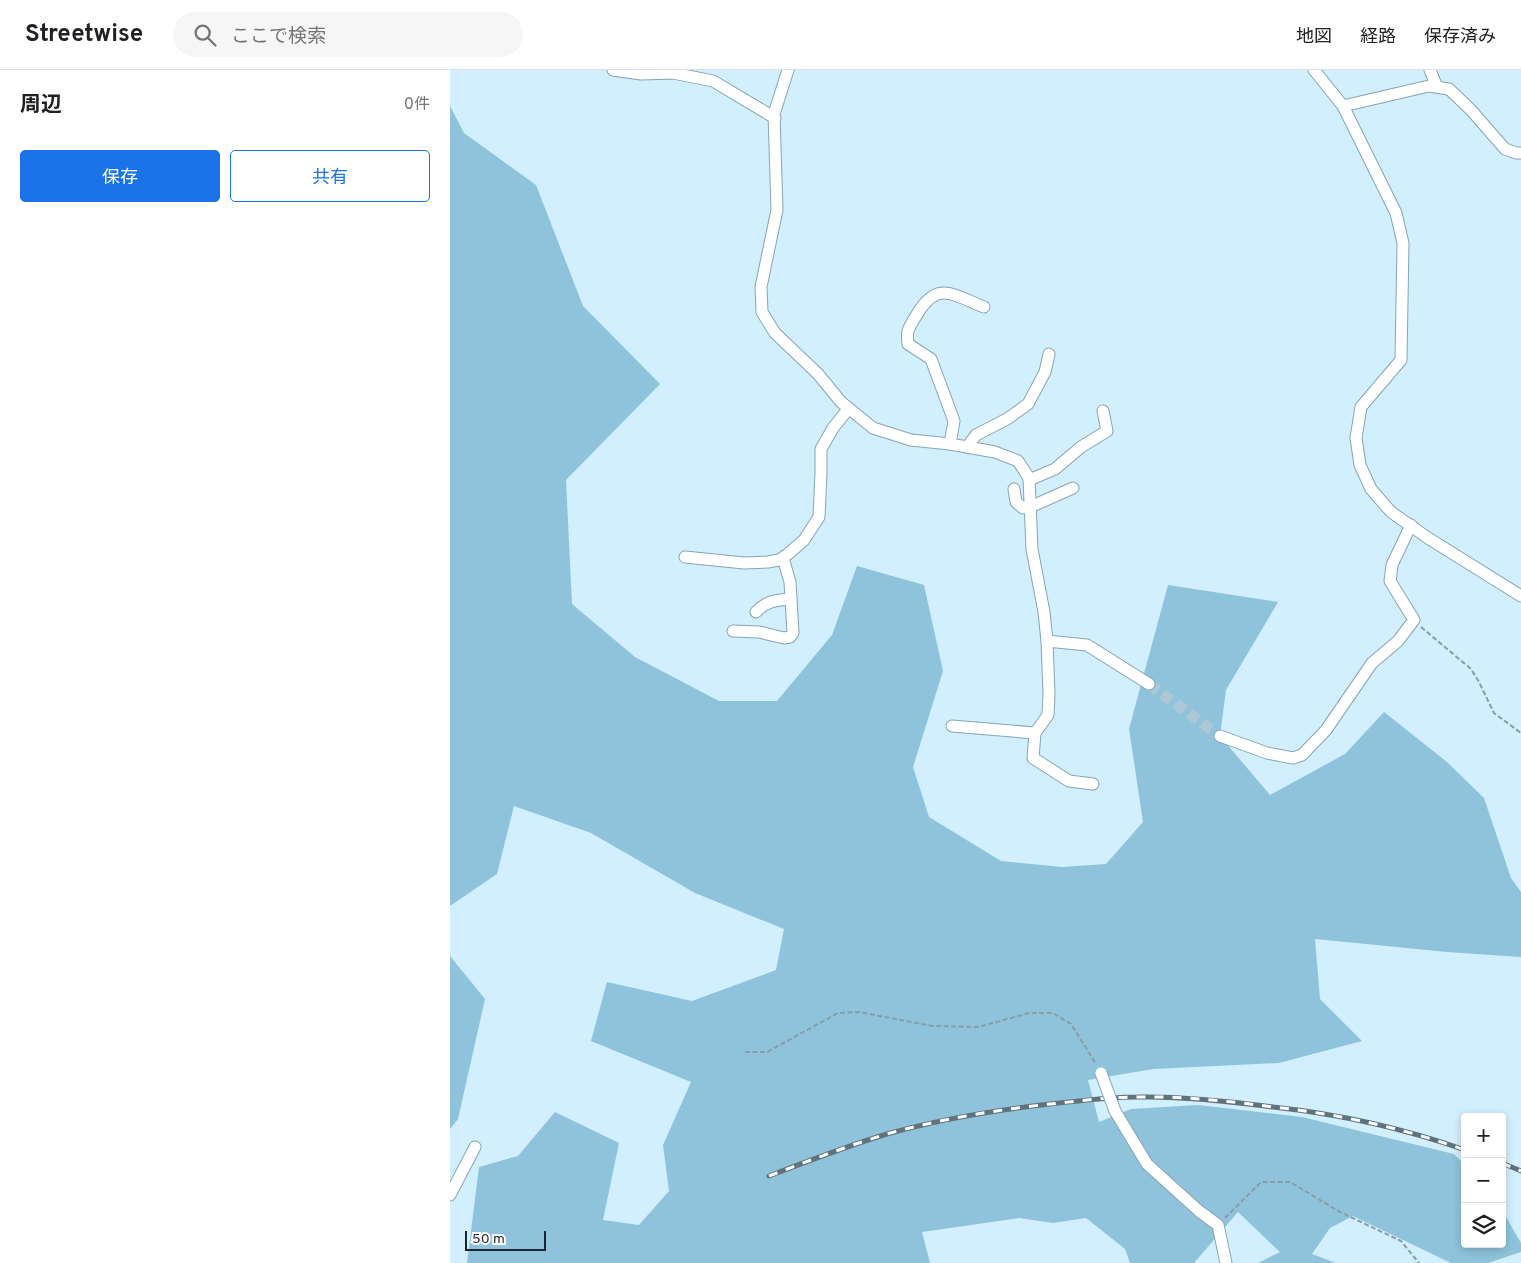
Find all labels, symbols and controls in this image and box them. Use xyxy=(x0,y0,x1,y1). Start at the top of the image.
search box xyxy=(173,12,523,57)
text: Streetwise xyxy=(25,20,143,50)
icon: search xyxy=(191,21,219,49)
text: ここで検索 xyxy=(231,25,326,49)
text: 地図 xyxy=(1296,26,1332,49)
text: 経路 xyxy=(1360,26,1396,49)
text: 保存済み xyxy=(1424,26,1496,49)
text: 周辺 xyxy=(20,92,62,119)
text: 0件 xyxy=(404,95,430,115)
button: 保存 xyxy=(20,150,220,202)
button: 共有 xyxy=(230,150,430,202)
map controls xyxy=(1461,1113,1506,1248)
button: + xyxy=(1461,1113,1506,1158)
button: − xyxy=(1461,1158,1506,1203)
button: layers xyxy=(1461,1203,1506,1248)
scale bar xyxy=(465,1228,546,1251)
text: 50 m xyxy=(472,1231,505,1248)

